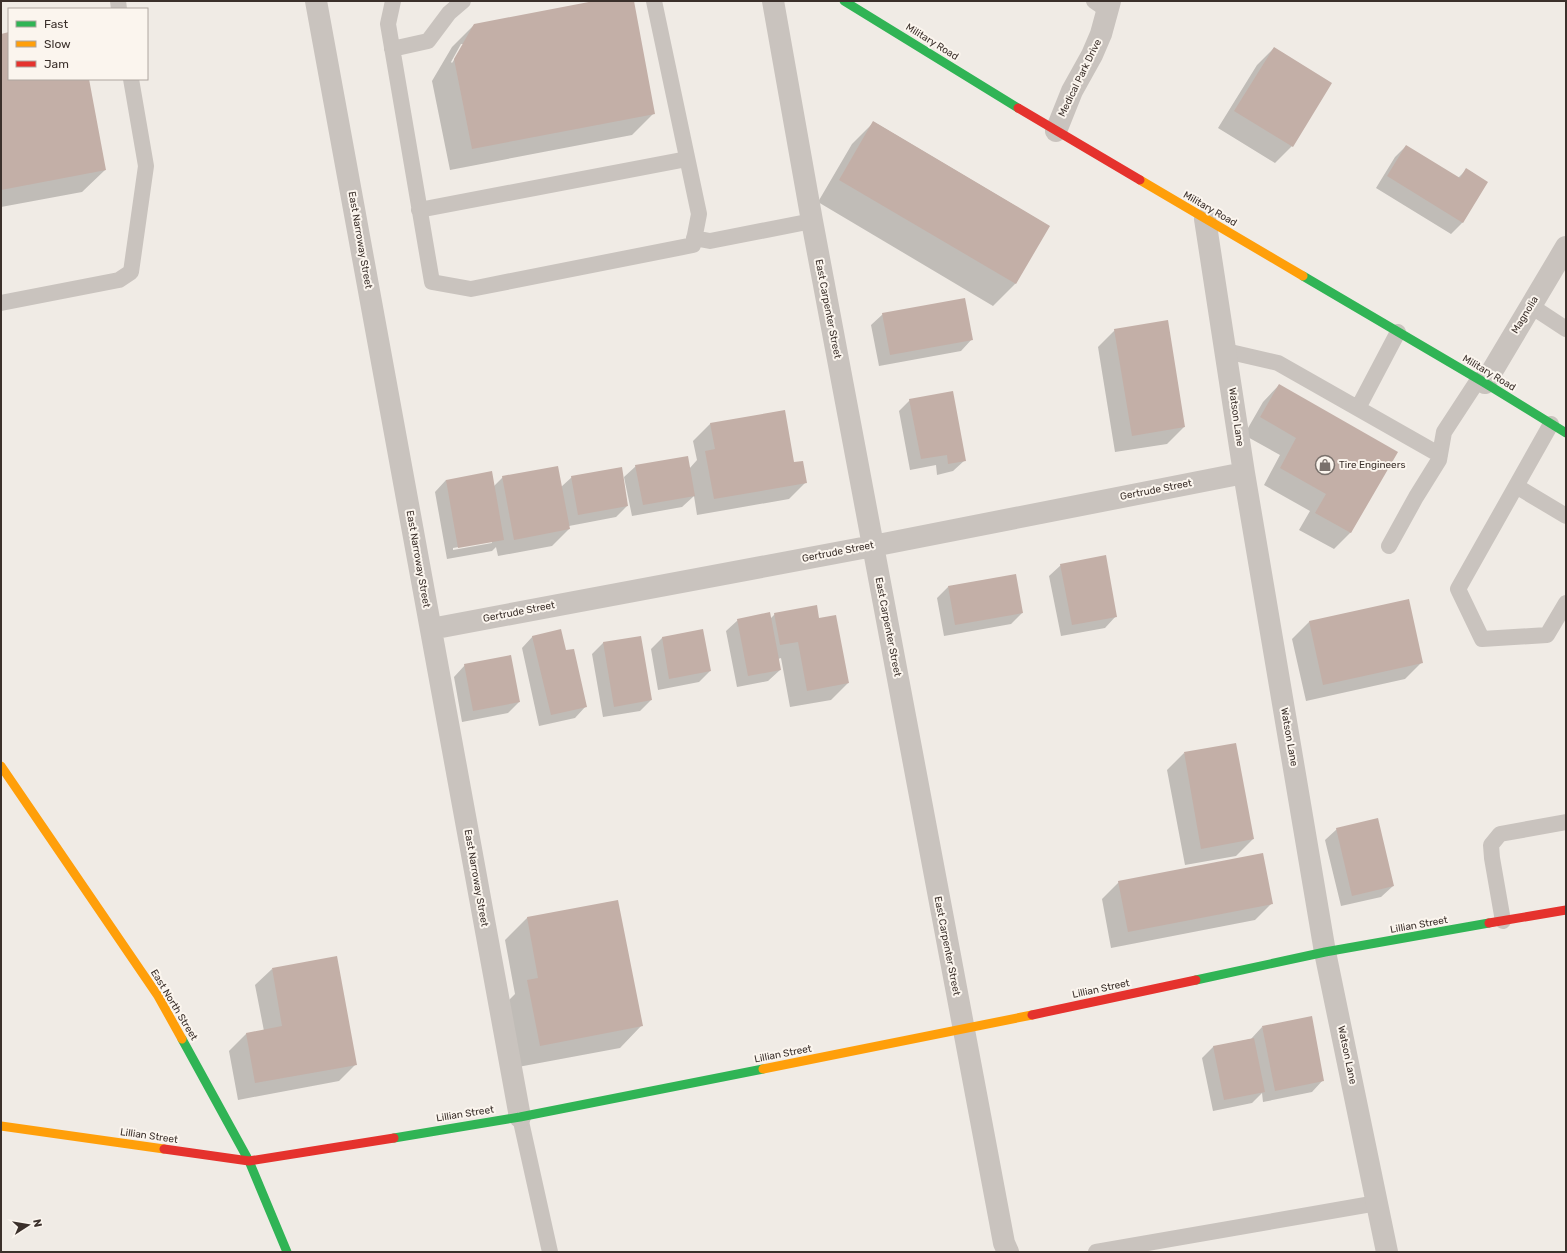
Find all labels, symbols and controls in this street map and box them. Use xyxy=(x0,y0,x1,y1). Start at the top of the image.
legend xyxy=(8,8,148,80)
text: Fast xyxy=(44,17,68,31)
street label: Military Road xyxy=(903,21,961,63)
text: Slow xyxy=(44,37,71,51)
street label: Medical Park Drive xyxy=(1056,37,1104,119)
text: Jam xyxy=(44,57,69,71)
street label: Military Road xyxy=(1181,189,1239,229)
street label: East Narroway Street xyxy=(346,190,374,290)
street label: East Carpenter Street xyxy=(812,258,844,360)
street label: Magnolia xyxy=(1509,294,1541,336)
street label: Military Road xyxy=(1460,352,1518,394)
street label: Watson Lane xyxy=(1226,387,1246,448)
shop icon: Tire Engineers xyxy=(1314,454,1336,476)
place label: Tire Engineers xyxy=(1339,459,1406,471)
street label: Gertrude Street xyxy=(1119,477,1193,503)
street label: East Narroway Street xyxy=(404,509,432,609)
street label: Gertrude Street xyxy=(801,539,875,565)
street label: East Carpenter Street xyxy=(872,576,904,678)
street label: Gertrude Street xyxy=(482,599,556,625)
street label: Watson Lane xyxy=(1278,707,1300,768)
street label: East Narroway Street xyxy=(462,828,490,928)
street label: East Carpenter Street xyxy=(931,895,963,997)
street label: Lillian Street xyxy=(1389,914,1449,936)
street label: East North Street xyxy=(148,967,200,1043)
street label: Lillian Street xyxy=(1071,977,1131,1001)
street label: Watson Lane xyxy=(1335,1025,1359,1086)
street label: Lillian Street xyxy=(753,1043,813,1065)
street label: Lillian Street xyxy=(435,1104,495,1124)
street label: Lillian Street xyxy=(119,1126,179,1146)
north arrow xyxy=(8,1205,48,1245)
text: N xyxy=(30,1218,44,1228)

